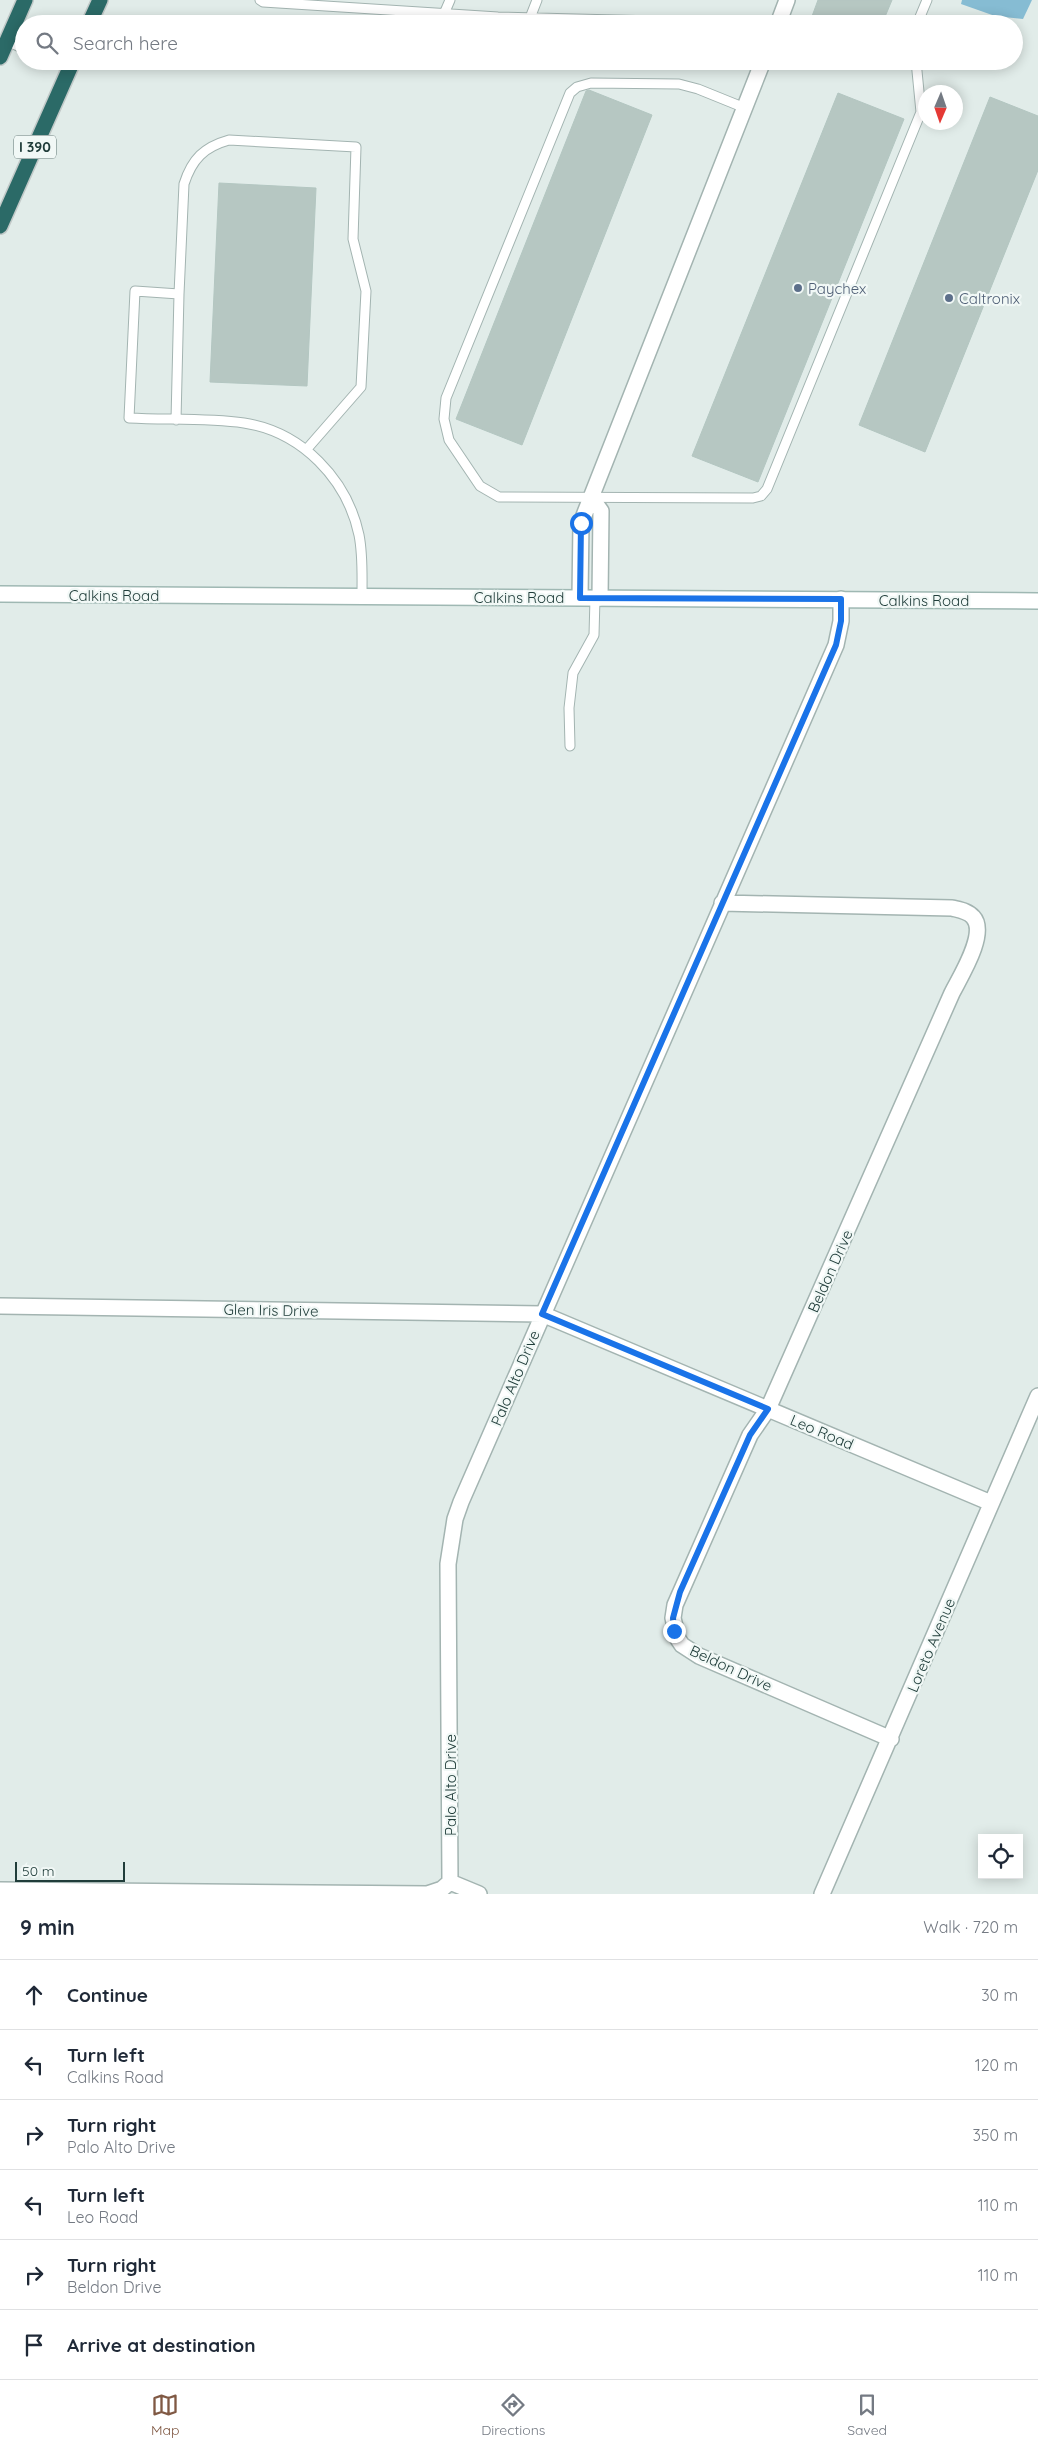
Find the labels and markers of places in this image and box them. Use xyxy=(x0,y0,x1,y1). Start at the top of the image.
place label: Paychex xyxy=(808,279,866,298)
marker: Paychex xyxy=(792,282,804,294)
place label: Caltronix xyxy=(959,289,1020,308)
marker: Caltronix xyxy=(943,292,955,304)

